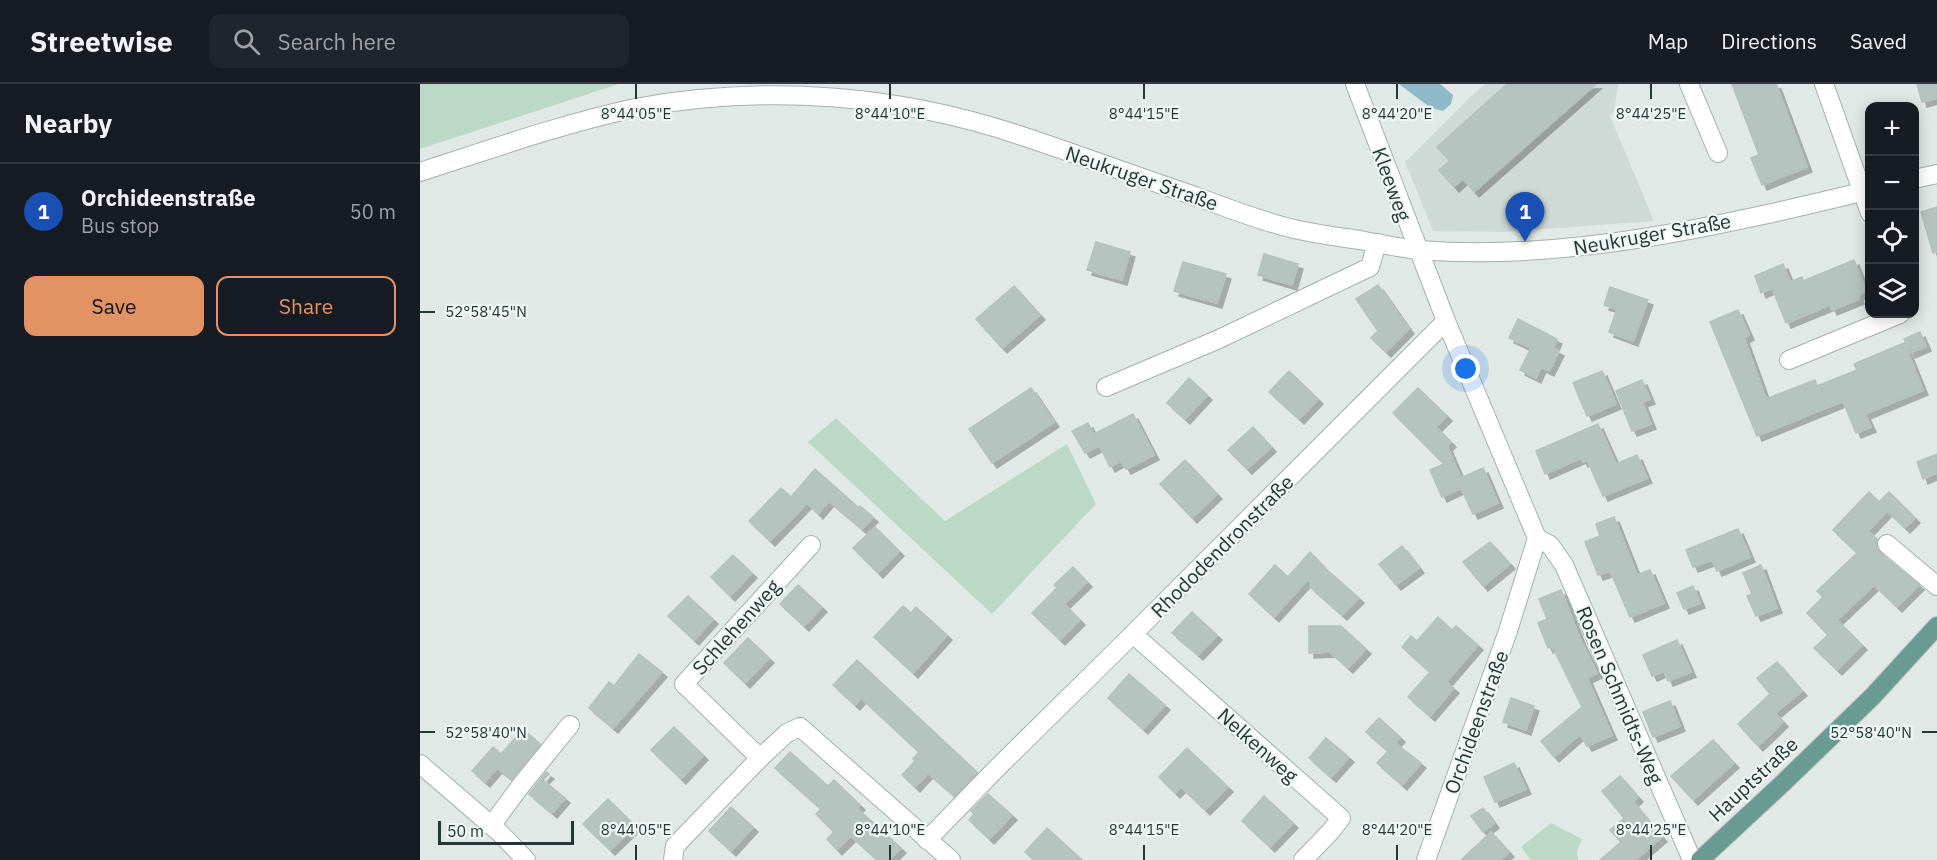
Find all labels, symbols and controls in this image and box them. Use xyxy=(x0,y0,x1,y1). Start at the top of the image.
search box xyxy=(209,14,629,68)
text: Streetwise xyxy=(30,23,173,60)
icon: search xyxy=(230,25,263,58)
text: Search here xyxy=(278,27,396,56)
text: Map xyxy=(1648,27,1688,55)
text: Directions xyxy=(1721,27,1817,55)
text: Saved xyxy=(1850,27,1907,55)
map controls xyxy=(1865,102,1919,318)
button: + xyxy=(1865,102,1919,156)
text: 8°44'05"E xyxy=(601,104,671,123)
text: 8°44'10"E xyxy=(855,104,925,123)
text: 8°44'15"E xyxy=(1109,104,1179,123)
text: 8°44'20"E xyxy=(1362,104,1432,123)
text: 8°44'25"E xyxy=(1616,104,1686,123)
text: Nearby xyxy=(24,106,112,140)
street label: Neukruger Straße xyxy=(1062,139,1222,217)
street label: Kleeweg xyxy=(1366,143,1418,225)
button: − xyxy=(1865,156,1919,210)
text: Orchideenstraße xyxy=(81,183,256,212)
pin: 1 xyxy=(1506,192,1544,242)
text: 1 xyxy=(38,198,50,225)
text: 50 m xyxy=(350,198,396,225)
street label: Neukruger Straße xyxy=(1571,207,1733,261)
button: locate xyxy=(1865,210,1919,264)
text: Bus stop xyxy=(81,212,159,239)
button: layers xyxy=(1865,264,1919,318)
button: Save xyxy=(24,276,204,336)
button: Share xyxy=(216,276,396,336)
text: 52°58'45"N xyxy=(445,302,527,321)
your location xyxy=(1451,354,1480,383)
street label: Rhododendronstraße xyxy=(1145,469,1299,623)
street label: Schlehenweg xyxy=(686,573,786,681)
street label: Rosen Schmidts-Weg xyxy=(1570,602,1670,789)
street label: Orchideenstraße xyxy=(1437,646,1515,798)
street label: Nelkenweg xyxy=(1212,702,1304,789)
text: 52°58'40"N xyxy=(445,723,527,742)
text: 52°58'40"N xyxy=(1830,723,1912,742)
street label: Hauptstraße xyxy=(1702,731,1804,827)
scale bar xyxy=(438,818,574,846)
text: 8°44'05"E xyxy=(601,820,671,839)
text: 8°44'10"E xyxy=(855,820,925,839)
text: 8°44'15"E xyxy=(1109,820,1179,839)
text: 8°44'20"E xyxy=(1362,820,1432,839)
text: 8°44'25"E xyxy=(1616,820,1686,839)
text: 50 m xyxy=(447,821,484,841)

